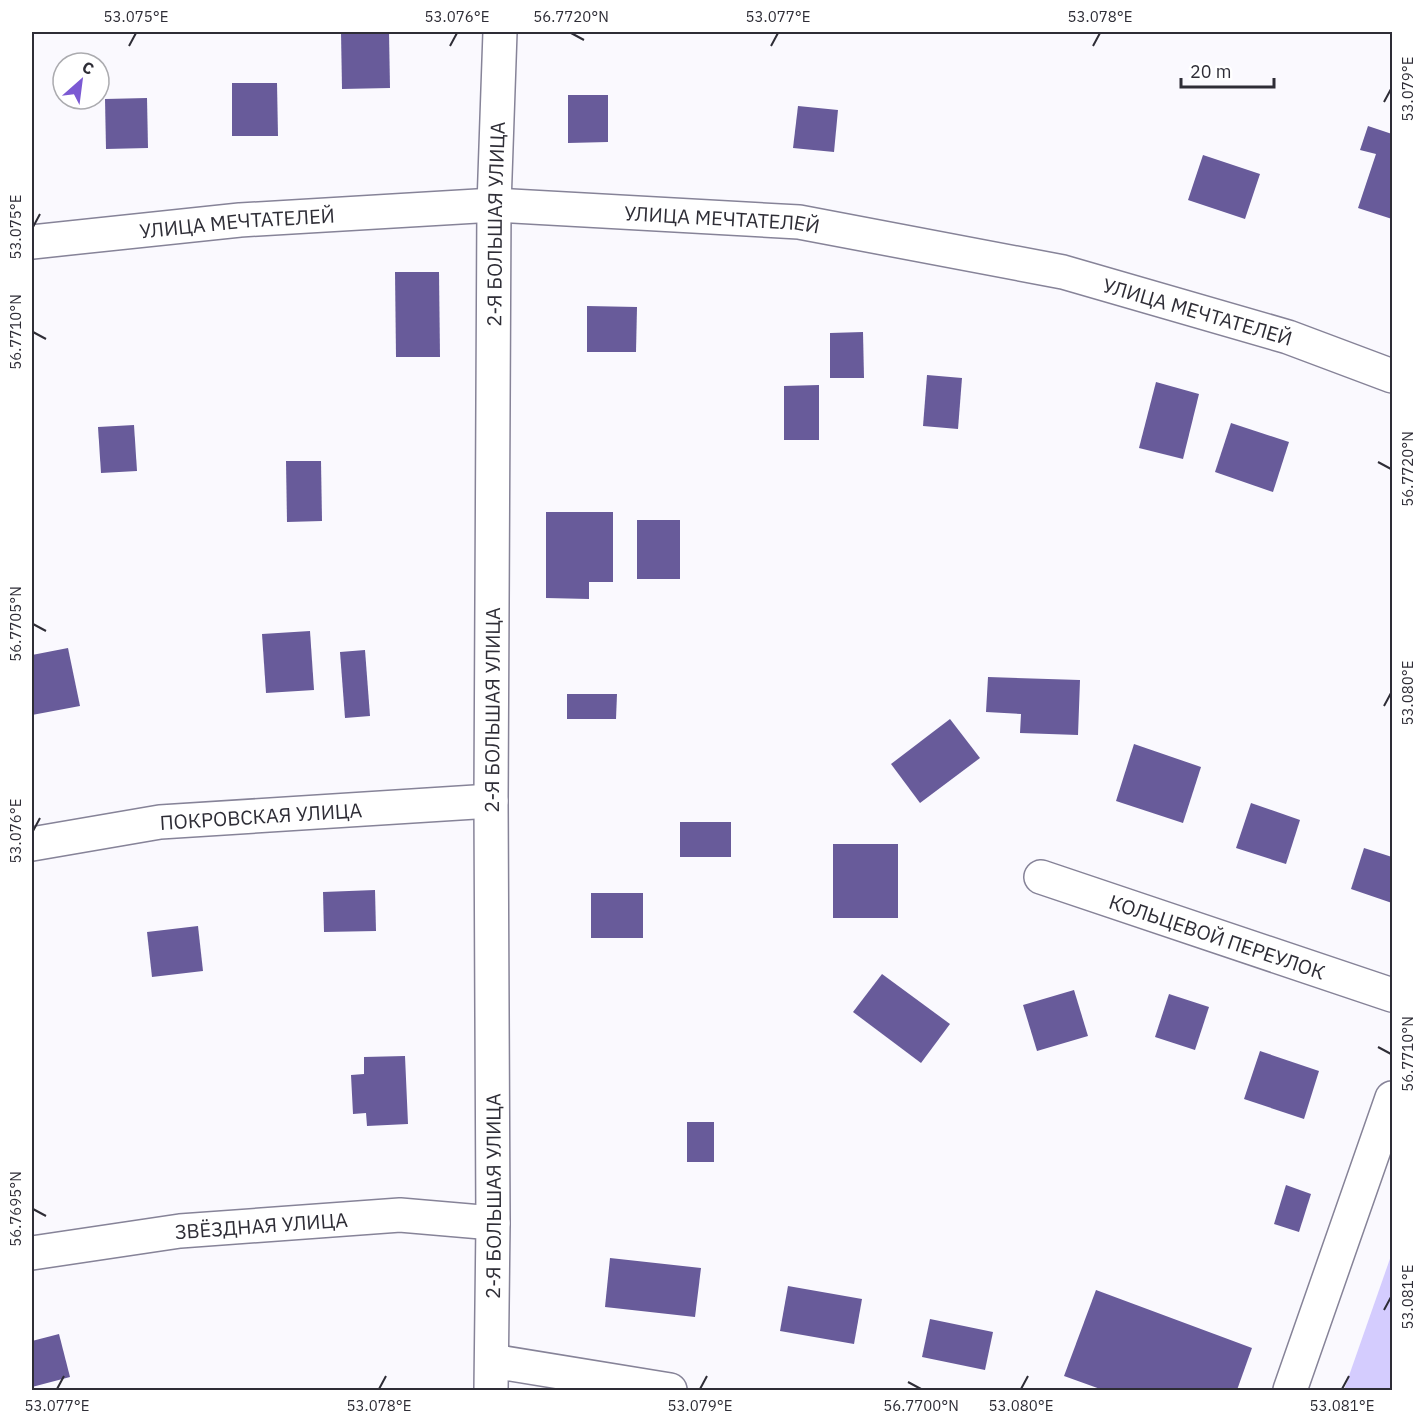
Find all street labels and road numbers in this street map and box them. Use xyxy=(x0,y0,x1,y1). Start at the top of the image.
street label: 2-Я БОЛЬШАЯ УЛИЦА xyxy=(480,121,510,327)
street label: УЛИЦА МЕЧТАТЕЛЕЙ xyxy=(623,199,822,239)
street label: УЛИЦА МЕЧТАТЕЛЕЙ xyxy=(138,201,335,244)
street label: УЛИЦА МЕЧТАТЕЛЕЙ xyxy=(1100,271,1296,351)
street label: 2-Я БОЛЬШАЯ УЛИЦА xyxy=(477,607,505,813)
street label: ПОКРОВСКАЯ УЛИЦА xyxy=(159,796,363,835)
street label: КОЛЬЦЕВОЙ ПЕРЕУЛОК xyxy=(1106,887,1329,985)
street label: 2-Я БОЛЬШАЯ УЛИЦА xyxy=(479,1093,507,1299)
street label: ЗВЁЗДНАЯ УЛИЦА xyxy=(174,1205,349,1245)

